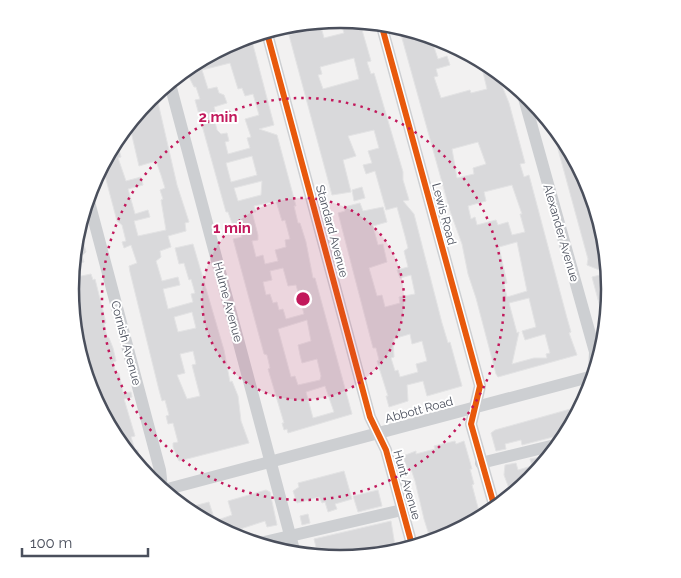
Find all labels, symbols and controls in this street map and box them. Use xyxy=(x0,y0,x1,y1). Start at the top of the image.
text: 2 min xyxy=(199,108,237,126)
street label: Lewis Road xyxy=(429,181,459,247)
street label: Standard Avenue xyxy=(313,183,351,279)
street label: Alexander Avenue xyxy=(540,183,582,283)
text: 1 min xyxy=(213,219,251,237)
street label: Hulme Avenue xyxy=(211,261,245,343)
centre of rings xyxy=(294,290,312,308)
street label: Cornish Avenue xyxy=(108,299,144,387)
street label: Abbott Road xyxy=(383,394,455,426)
street label: Hunt Avenue xyxy=(390,449,424,521)
scale bar xyxy=(22,526,149,558)
text: 100 m xyxy=(30,534,72,552)

